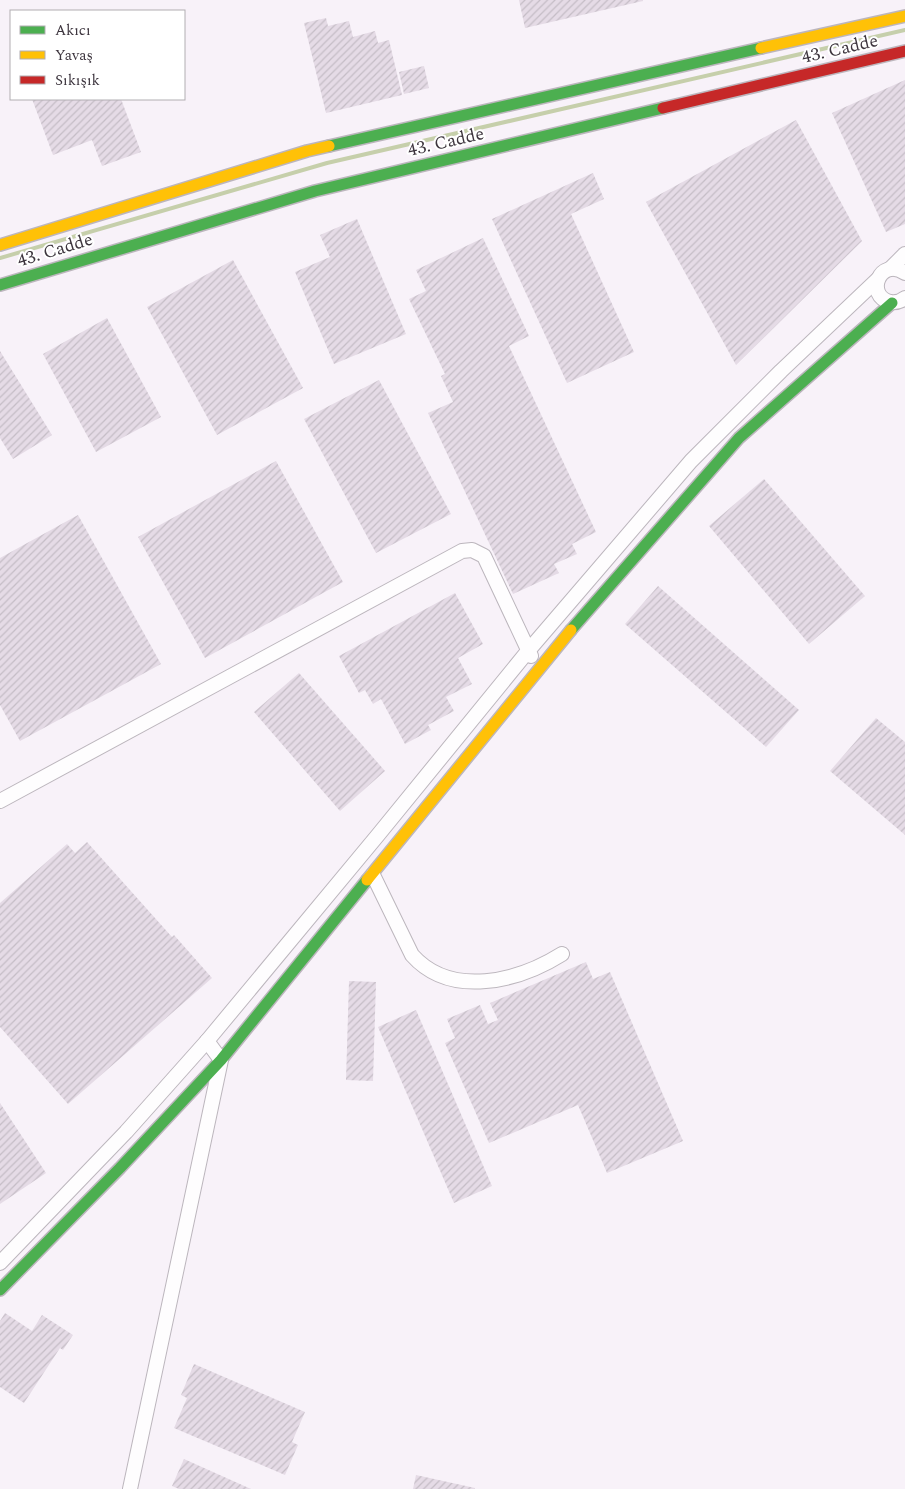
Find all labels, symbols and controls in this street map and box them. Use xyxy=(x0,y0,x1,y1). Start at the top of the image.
legend xyxy=(10,10,185,100)
text: Akıcı xyxy=(55,19,91,42)
street label: 43. Cadde xyxy=(799,27,881,71)
text: Yavaş xyxy=(55,44,93,67)
text: Sıkışık xyxy=(55,69,100,92)
street label: 43. Cadde xyxy=(405,120,487,164)
street label: 43. Cadde xyxy=(14,226,96,274)

